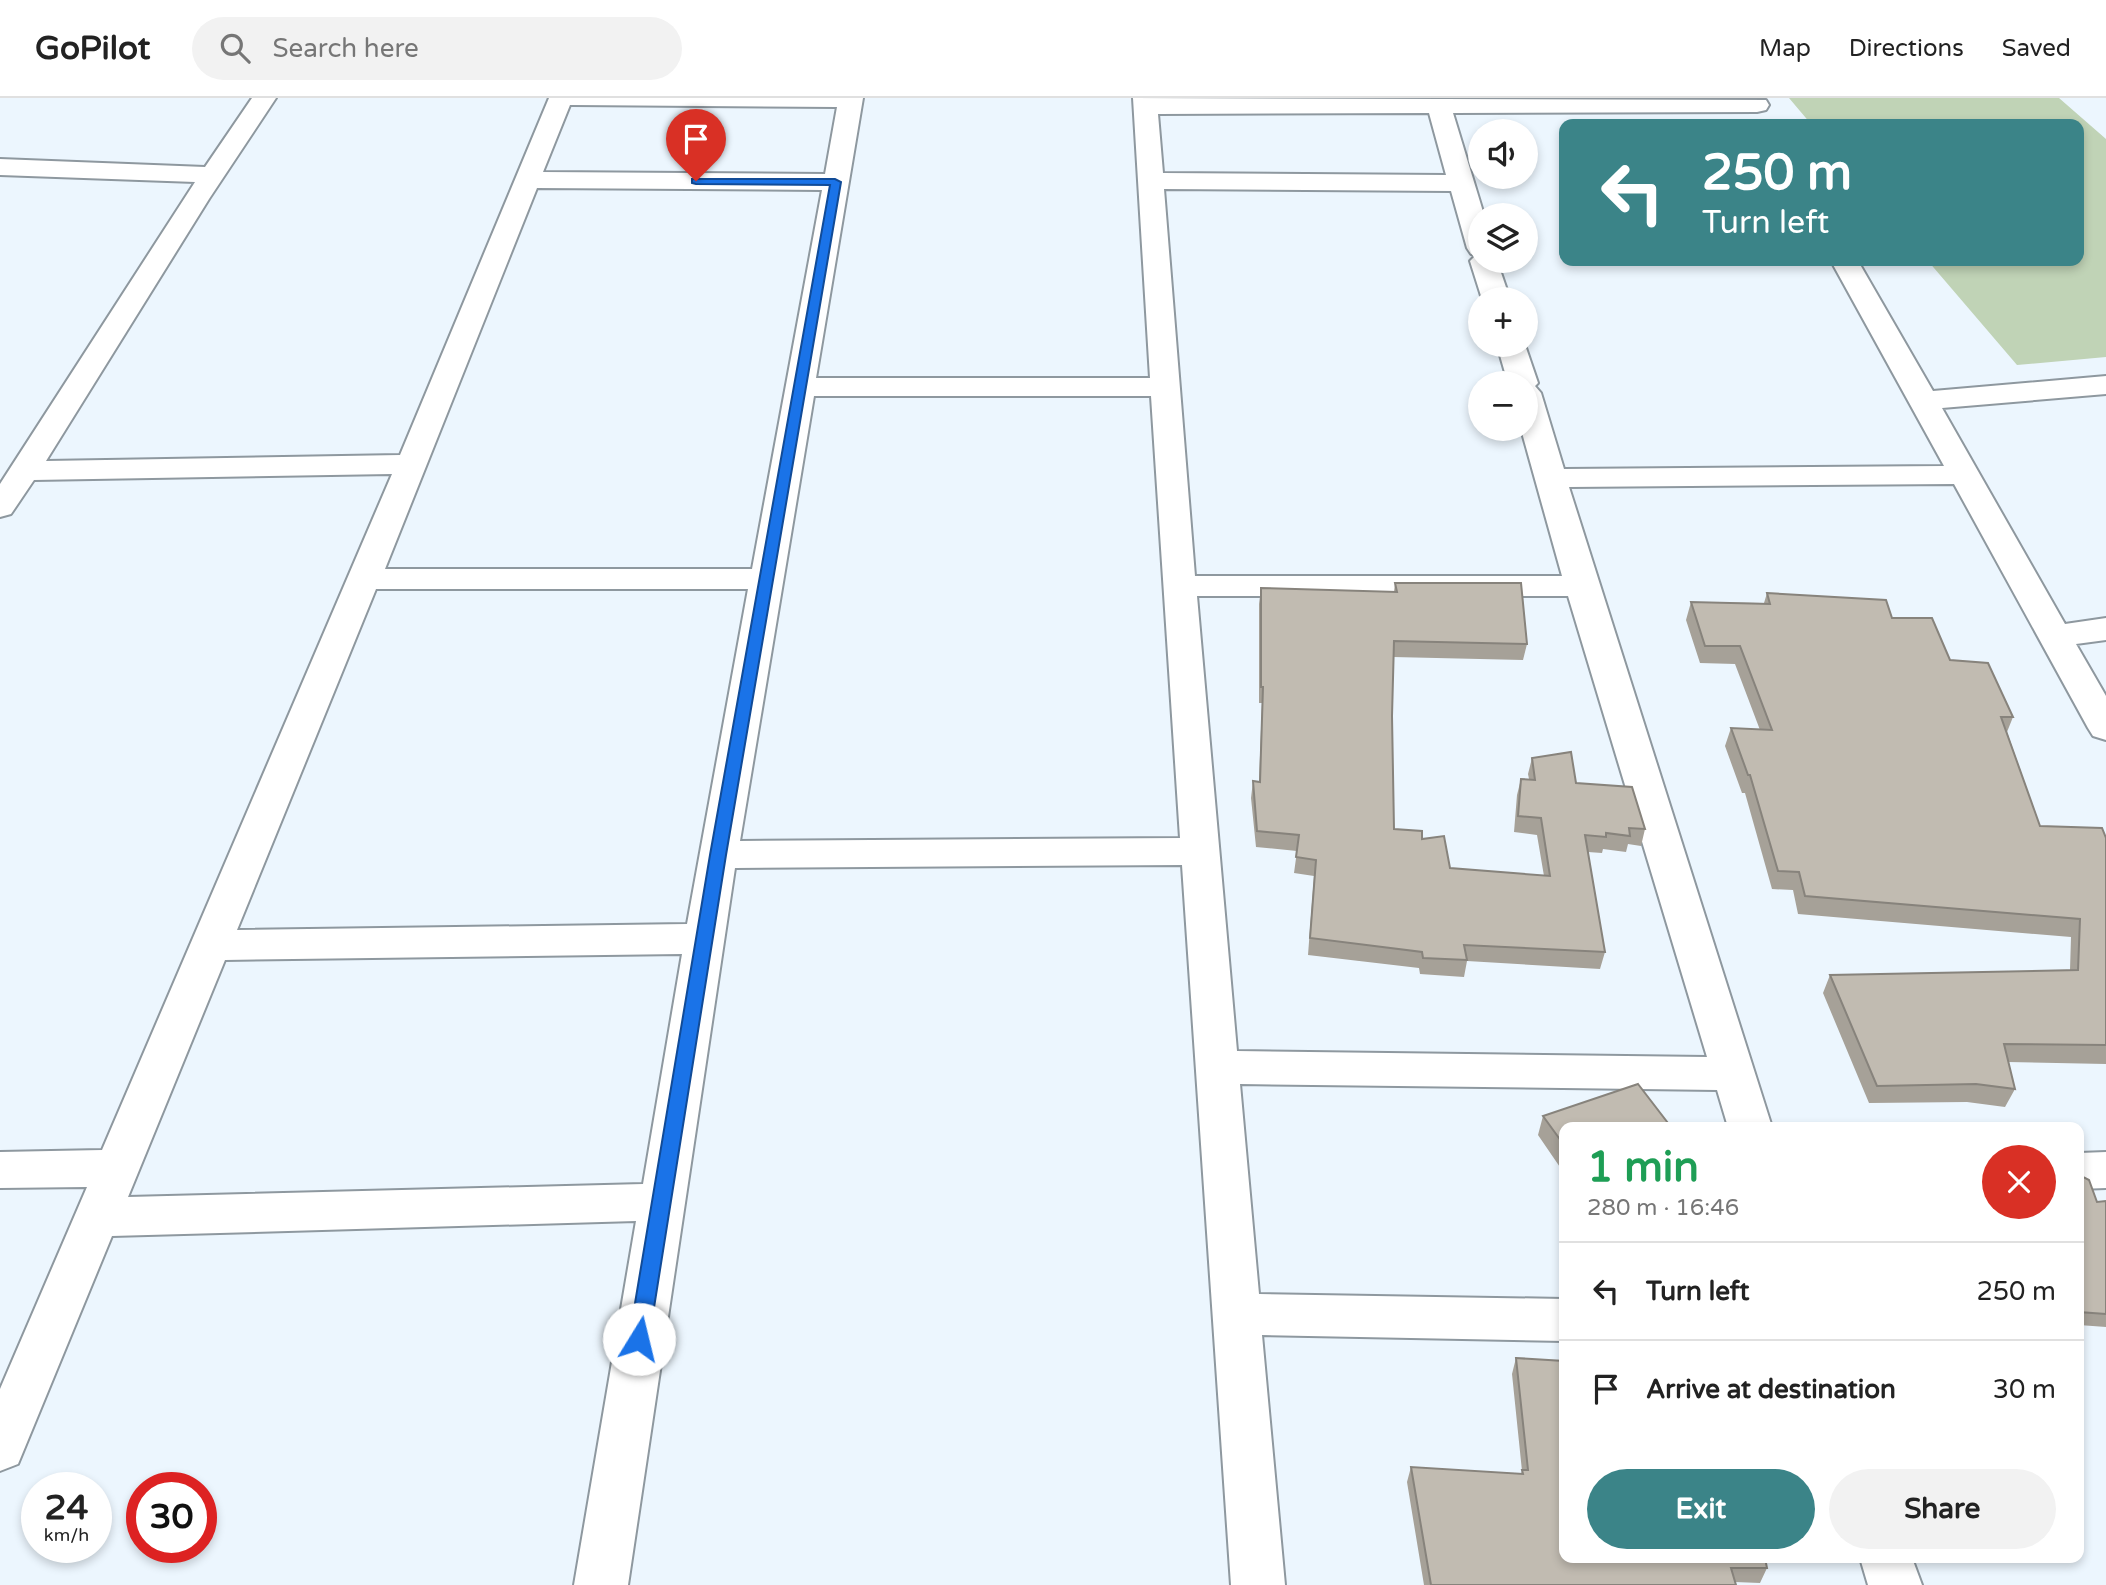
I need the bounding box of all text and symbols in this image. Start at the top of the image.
search box [192,17,682,80]
text: GoPilot [35,29,150,68]
icon: search [216,29,254,67]
text: Search here [272,33,419,64]
text: Map [1759,34,1811,63]
text: Directions [1849,34,1964,63]
text: Saved [2002,34,2071,63]
pin [666,109,726,181]
map controls [1468,119,1538,441]
button: sound [1468,119,1538,189]
icon: arrive [677,120,715,158]
text: 250 m [1702,144,1852,203]
icon: left [1587,147,1678,238]
button: layers [1468,203,1538,273]
text: Turn left [1702,204,1829,242]
button: + [1468,287,1538,357]
button: − [1468,371,1538,441]
text: 1 min [1587,1142,1699,1193]
button: close [1982,1145,2056,1219]
text: 280 m · 16:46 [1587,1194,1739,1222]
icon: left [1587,1272,1625,1310]
text: Turn left [1646,1276,1749,1307]
text: 250 m [1976,1276,2056,1307]
position arrow [602,1302,676,1376]
icon: arrive [1587,1370,1625,1408]
text: Arrive at destination [1646,1374,1896,1405]
text: 30 m [1993,1374,2056,1405]
button: Exit [1587,1469,1815,1549]
button: Share [1829,1469,2056,1549]
speed limit sign: 30 [126,1472,217,1563]
text: 24 [45,1487,88,1529]
text: km/h [44,1524,89,1546]

